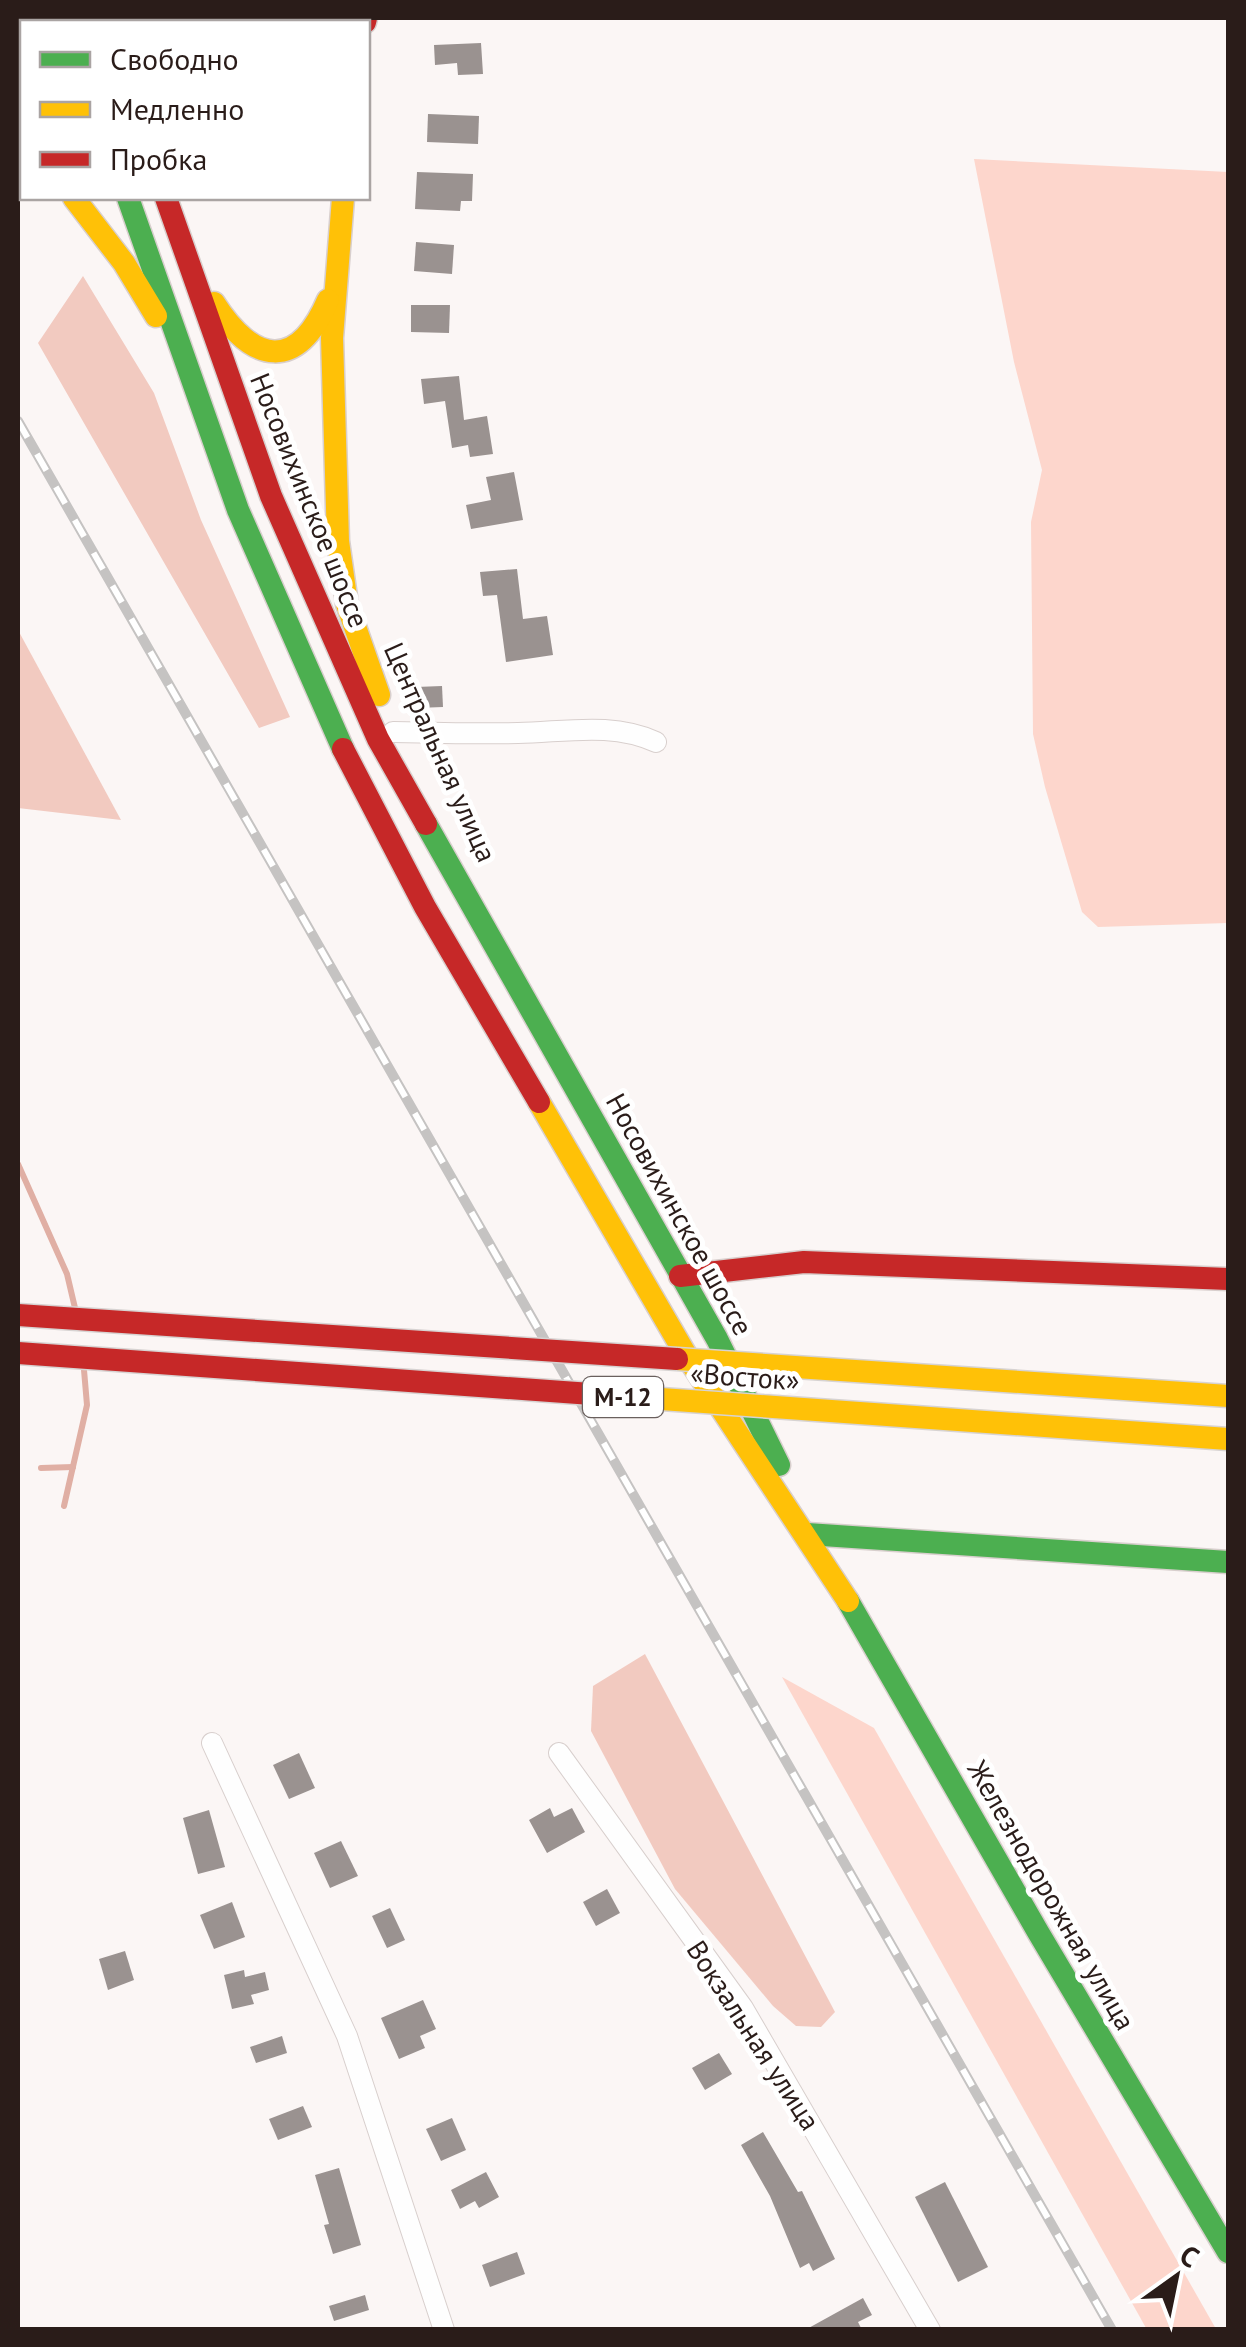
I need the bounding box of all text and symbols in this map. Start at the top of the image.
legend [20,20,370,200]
text: Свободно [110,39,239,78]
text: Медленно [110,89,244,128]
text: Пробка [110,139,207,178]
street label: Носовихинское шоссе [242,367,378,633]
street label: Центральная улица [376,637,506,867]
street label: Носовихинское шоссе [598,1086,762,1342]
street label: «Восток» [689,1354,801,1398]
road number: М-12 [583,1377,663,1417]
street label: Железнодорожная улица [959,1753,1144,2037]
street label: Вокзальная улица [679,1933,829,2137]
north arrow [1126,2227,1226,2327]
text: С [1173,2236,1207,2275]

